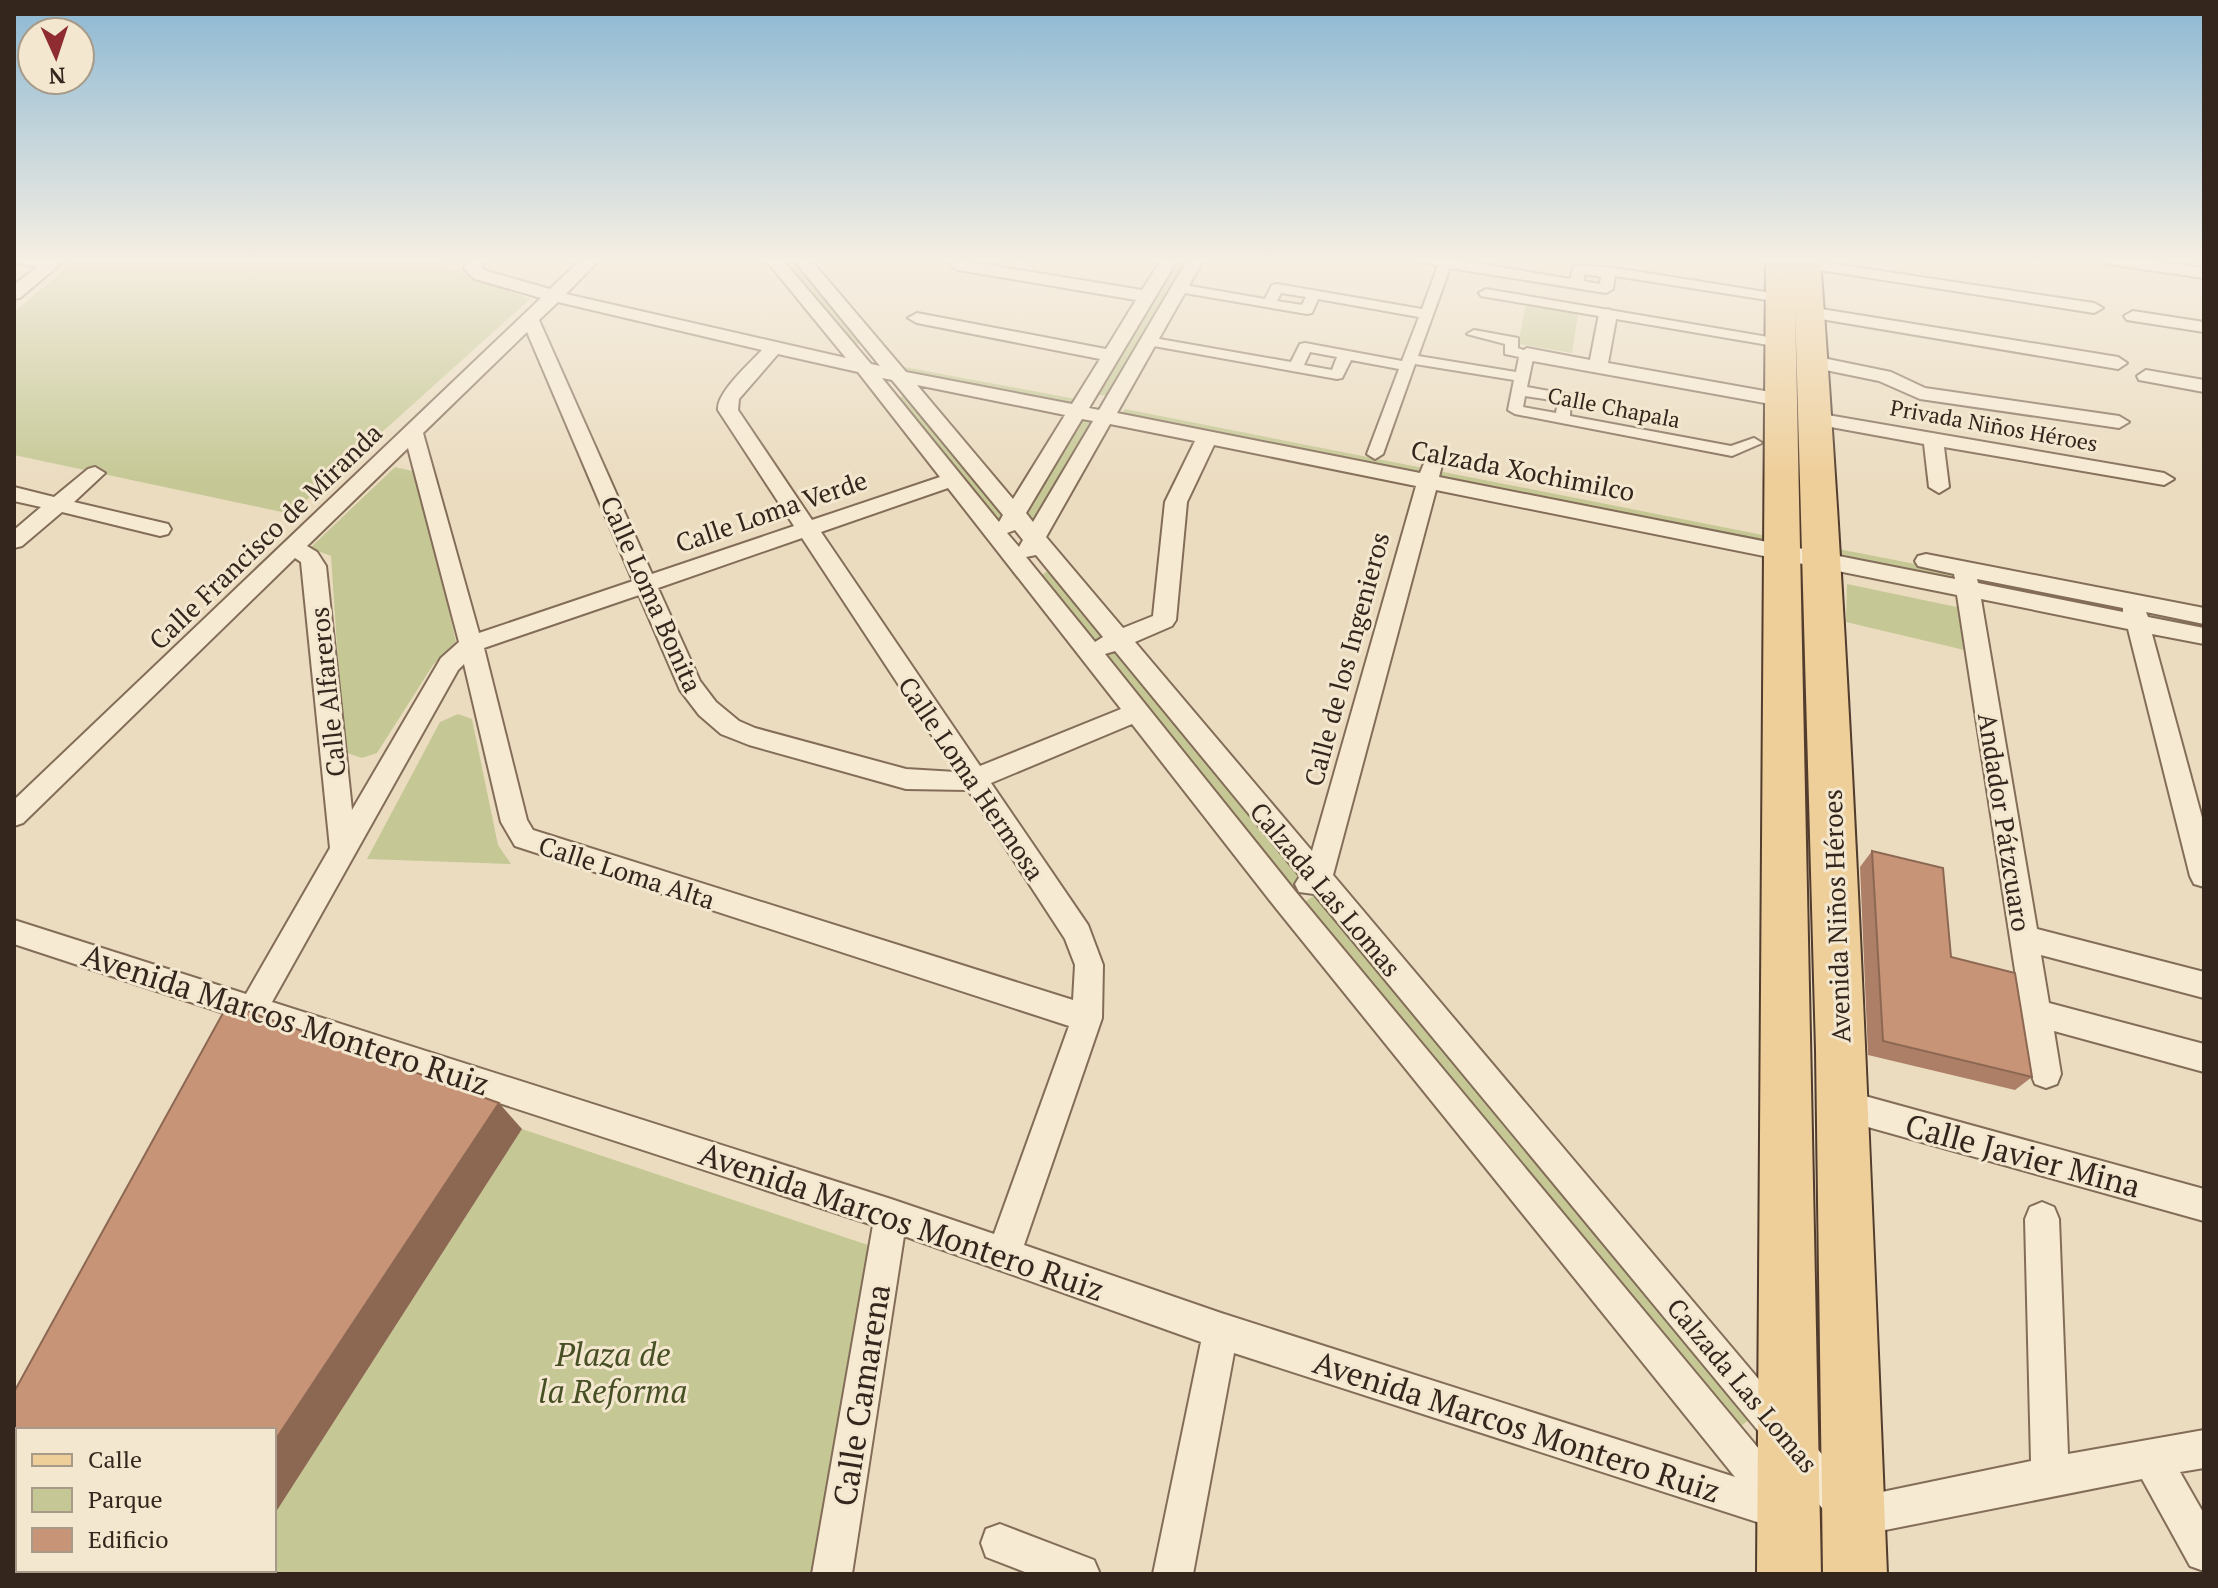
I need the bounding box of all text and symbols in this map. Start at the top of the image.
north arrow [16,16,96,96]
text: N [48,62,66,91]
street label: Calle Chapala [1545,380,1683,434]
street label: Privada Niños Héroes [1888,392,2100,458]
street label: Calle Francisco de Miranda [141,416,389,656]
street label: Calzada Xochimilco [1408,432,1638,508]
street label: Calle Loma Verde [671,462,871,560]
street label: Calle Loma Bonita [593,490,711,698]
street label: Calle de los Ingenieros [1296,528,1396,790]
street label: Calle Alfareros [301,605,353,779]
street label: Calle Loma Hermosa [891,670,1053,886]
street label: Andador Pátzcuaro [1971,710,2039,934]
street label: Avenida Niños Héroes [1815,789,1857,1043]
street label: Calzada Las Lomas [1243,795,1409,983]
street label: Calle Loma Alta [535,828,719,916]
street label: Avenida Marcos Montero Ruiz [77,933,495,1105]
street label: Calle Javier Mina [1901,1103,2145,1207]
street label: Avenida Marcos Montero Ruiz [694,1132,1110,1310]
street label: Calle Camarena [823,1281,899,1509]
street label: Calzada Las Lomas [1660,1291,1826,1479]
park label: Plaza de la Reforma [539,1333,687,1412]
street label: Avenida Marcos Montero Ruiz [1308,1340,1726,1512]
legend [16,1428,276,1572]
text: Calle [88,1443,142,1475]
text: Parque [88,1483,163,1515]
text: Edificio [88,1523,169,1555]

